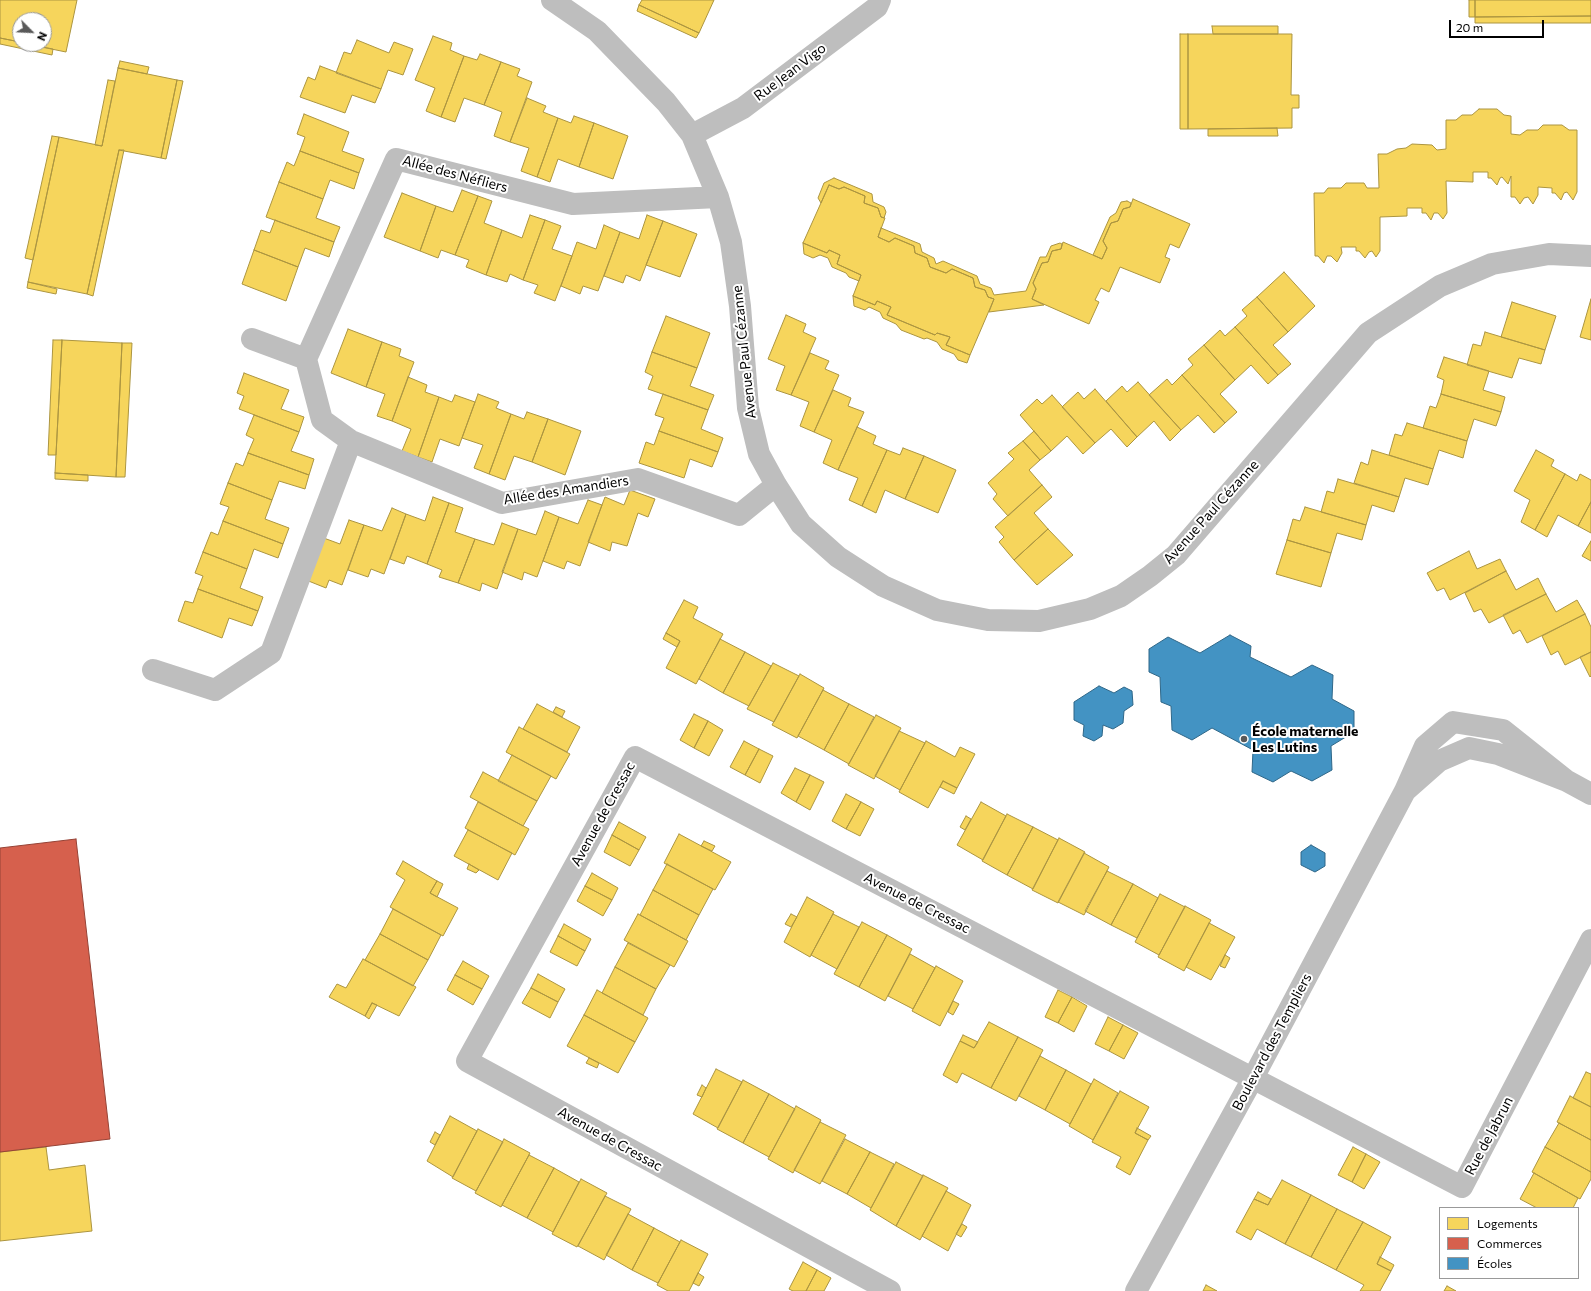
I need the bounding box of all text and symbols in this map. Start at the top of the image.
north arrow [12,12,52,52]
scale bar [1451,12,1546,38]
text: 20 m [1456,20,1483,34]
text: N [35,30,50,43]
street label: Rue Jean Vigo [751,40,829,104]
street label: Allée des Néfliers [400,152,510,196]
street label: Avenue Paul Cézanne [729,284,759,420]
street label: Avenue Paul Cézanne [1160,457,1262,567]
street label: Allée des Amandiers [502,472,630,508]
place label: École maternelle Les Lutins [1252,723,1358,756]
marker: École maternelle Les Lutins [1239,734,1249,744]
street label: Avenue de Cressac [567,759,639,869]
street label: Avenue de Cressac [861,869,973,937]
street label: Boulevard des Templiers [1229,971,1315,1113]
street label: Rue de Jabrun [1461,1094,1517,1178]
street label: Avenue de Cressac [555,1103,665,1175]
legend [1439,1207,1579,1279]
text: Logements [1477,1216,1538,1230]
text: Commerces [1477,1236,1542,1250]
text: Écoles [1477,1256,1512,1270]

